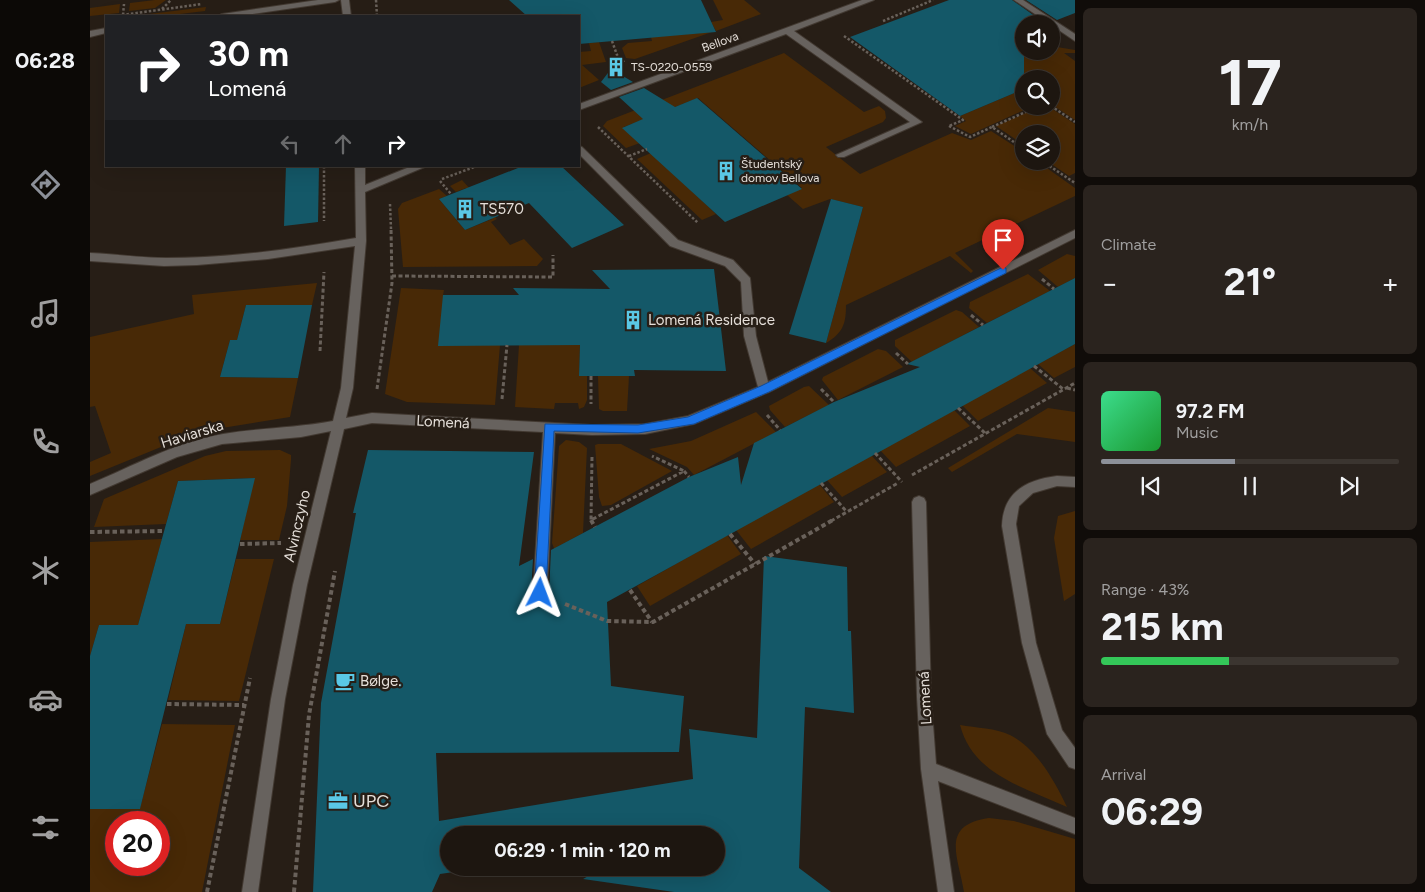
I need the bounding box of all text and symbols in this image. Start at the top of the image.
map controls [1015,15,1060,170]
button: sound [1015,15,1060,60]
street label: Bellova [700,29,740,55]
text: 30 m [208,33,289,75]
icon: right [125,35,190,100]
text: 17 [1218,43,1282,121]
text: 06:28 [15,47,75,74]
building icon: TS-0220-0559 [605,56,627,78]
place label: TS-0220-0559 [631,60,712,74]
button: search [1015,70,1060,115]
text: Lomená [208,75,286,102]
text: km/h [1232,115,1268,134]
button: layers [1015,125,1060,170]
icon: left [276,130,304,158]
icon: ahead [329,130,357,158]
icon: right [382,130,410,158]
place label: Študentský domov Bellova [741,157,819,185]
building icon: Študentský domov Bellova [715,160,737,182]
icon: directions [28,167,63,202]
building icon: TS570 [454,198,476,220]
place label: TS570 [480,200,524,218]
pin [982,219,1024,270]
icon: arrive [989,226,1017,254]
text: Climate [1101,235,1156,254]
text: 21° [1224,259,1276,305]
text: − [1101,266,1118,300]
text: + [1382,266,1399,300]
icon: music [28,296,63,331]
building icon: Lomená Residence [622,309,644,331]
place label: Lomená Residence [648,311,775,329]
text: 97.2 FM [1176,400,1245,423]
street label: Lomená [416,412,470,432]
street label: Haviarska [158,416,226,452]
text: Music [1176,423,1218,442]
icon: phone [28,424,63,459]
icon: previous [1137,472,1165,500]
icon: pause [1236,472,1264,500]
icon: next [1335,472,1363,500]
street label: Alvinczyho [280,488,314,564]
icon: climate [28,553,63,588]
position arrow [513,566,565,618]
text: Range · 43% [1101,580,1189,599]
text: 215 km [1101,604,1224,650]
cafe icon: Bølge. [334,670,356,692]
street label: Lomená [915,671,935,725]
place label: Bølge. [360,672,401,690]
icon: car [28,682,63,717]
text: Arrival [1101,765,1146,784]
text: 06:29 [1101,789,1203,835]
office icon: UPC [327,790,349,812]
place label: UPC [353,790,389,812]
icon: filters [28,810,63,845]
speed limit sign: 20 [105,811,170,876]
text: 06:29 · 1 min · 120 m [494,839,671,862]

